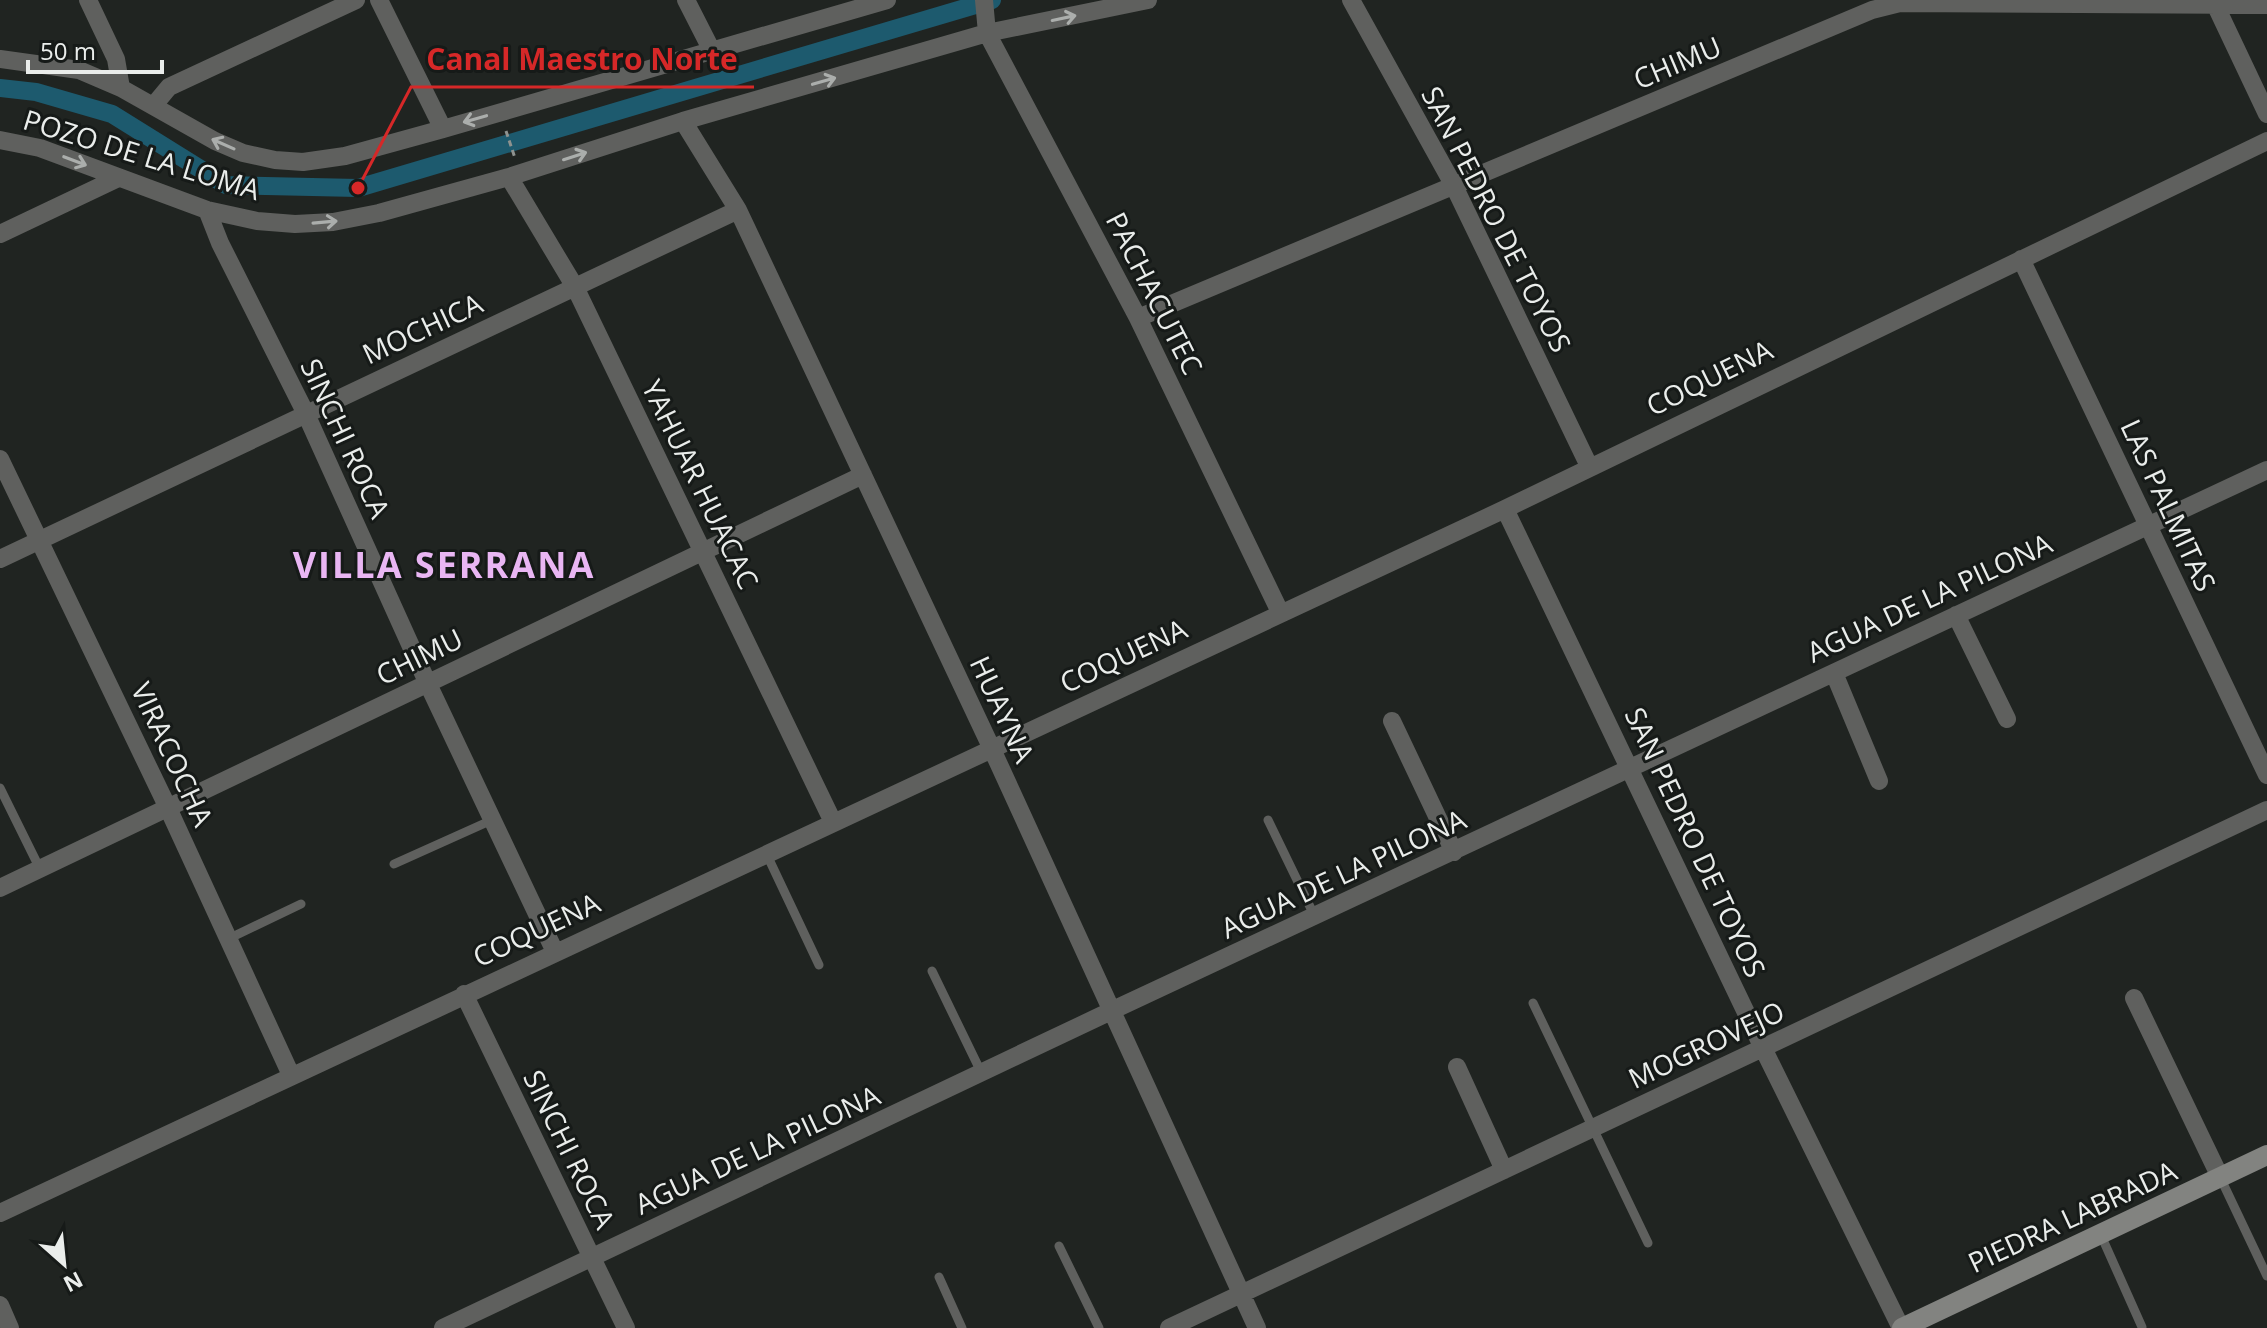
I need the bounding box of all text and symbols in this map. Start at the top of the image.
one-way arrow [1050,10,1076,25]
scale bar [28,24,162,74]
street label: CHIMU [1627,27,1727,97]
callout: Canal Maestro Norte [411,33,754,87]
text: 50 m [40,34,96,67]
text: Canal Maestro Norte [426,38,738,79]
one-way arrow [811,72,837,87]
street label: SAN PEDRO DE TOYOS [1413,80,1581,358]
street label: POZO DE LA LOMA [19,100,265,208]
one-way arrow [463,112,489,127]
one-way arrow [212,136,236,151]
one-way arrow [563,147,588,162]
one-way arrow [62,155,87,169]
street label: PACHACUTEC [1098,205,1212,381]
one-way arrow [311,214,337,229]
street label: MOCHICA [356,284,488,372]
street label: COQUENA [1640,330,1779,424]
street label: SINCHI ROCA [292,352,400,524]
street label: YAHUAR HUACAC [634,373,768,595]
street label: LAS PALMITAS [2113,413,2225,597]
street label: AGUA DE LA PILONA [1800,523,2058,670]
district label: VILLA SERRANA [293,540,595,589]
street label: COQUENA [1053,609,1193,701]
street label: CHIMU [369,619,469,693]
street label: HUAYNA [962,650,1044,769]
street label: VIRACOCHA [123,676,223,832]
street label: SAN PEDRO DE TOYOS [1617,701,1775,983]
street label: AGUA DE LA PILONA [1214,799,1472,946]
street label: COQUENA [466,883,606,975]
street label: MOGROVEJO [1622,991,1790,1097]
street label: SINCHI ROCA [515,1063,625,1235]
street label: AGUA DE LA PILONA [628,1075,886,1222]
street label: PIEDRA LABRADA [1961,1151,2183,1281]
north arrow [24,1224,104,1304]
text: N [59,1265,88,1300]

